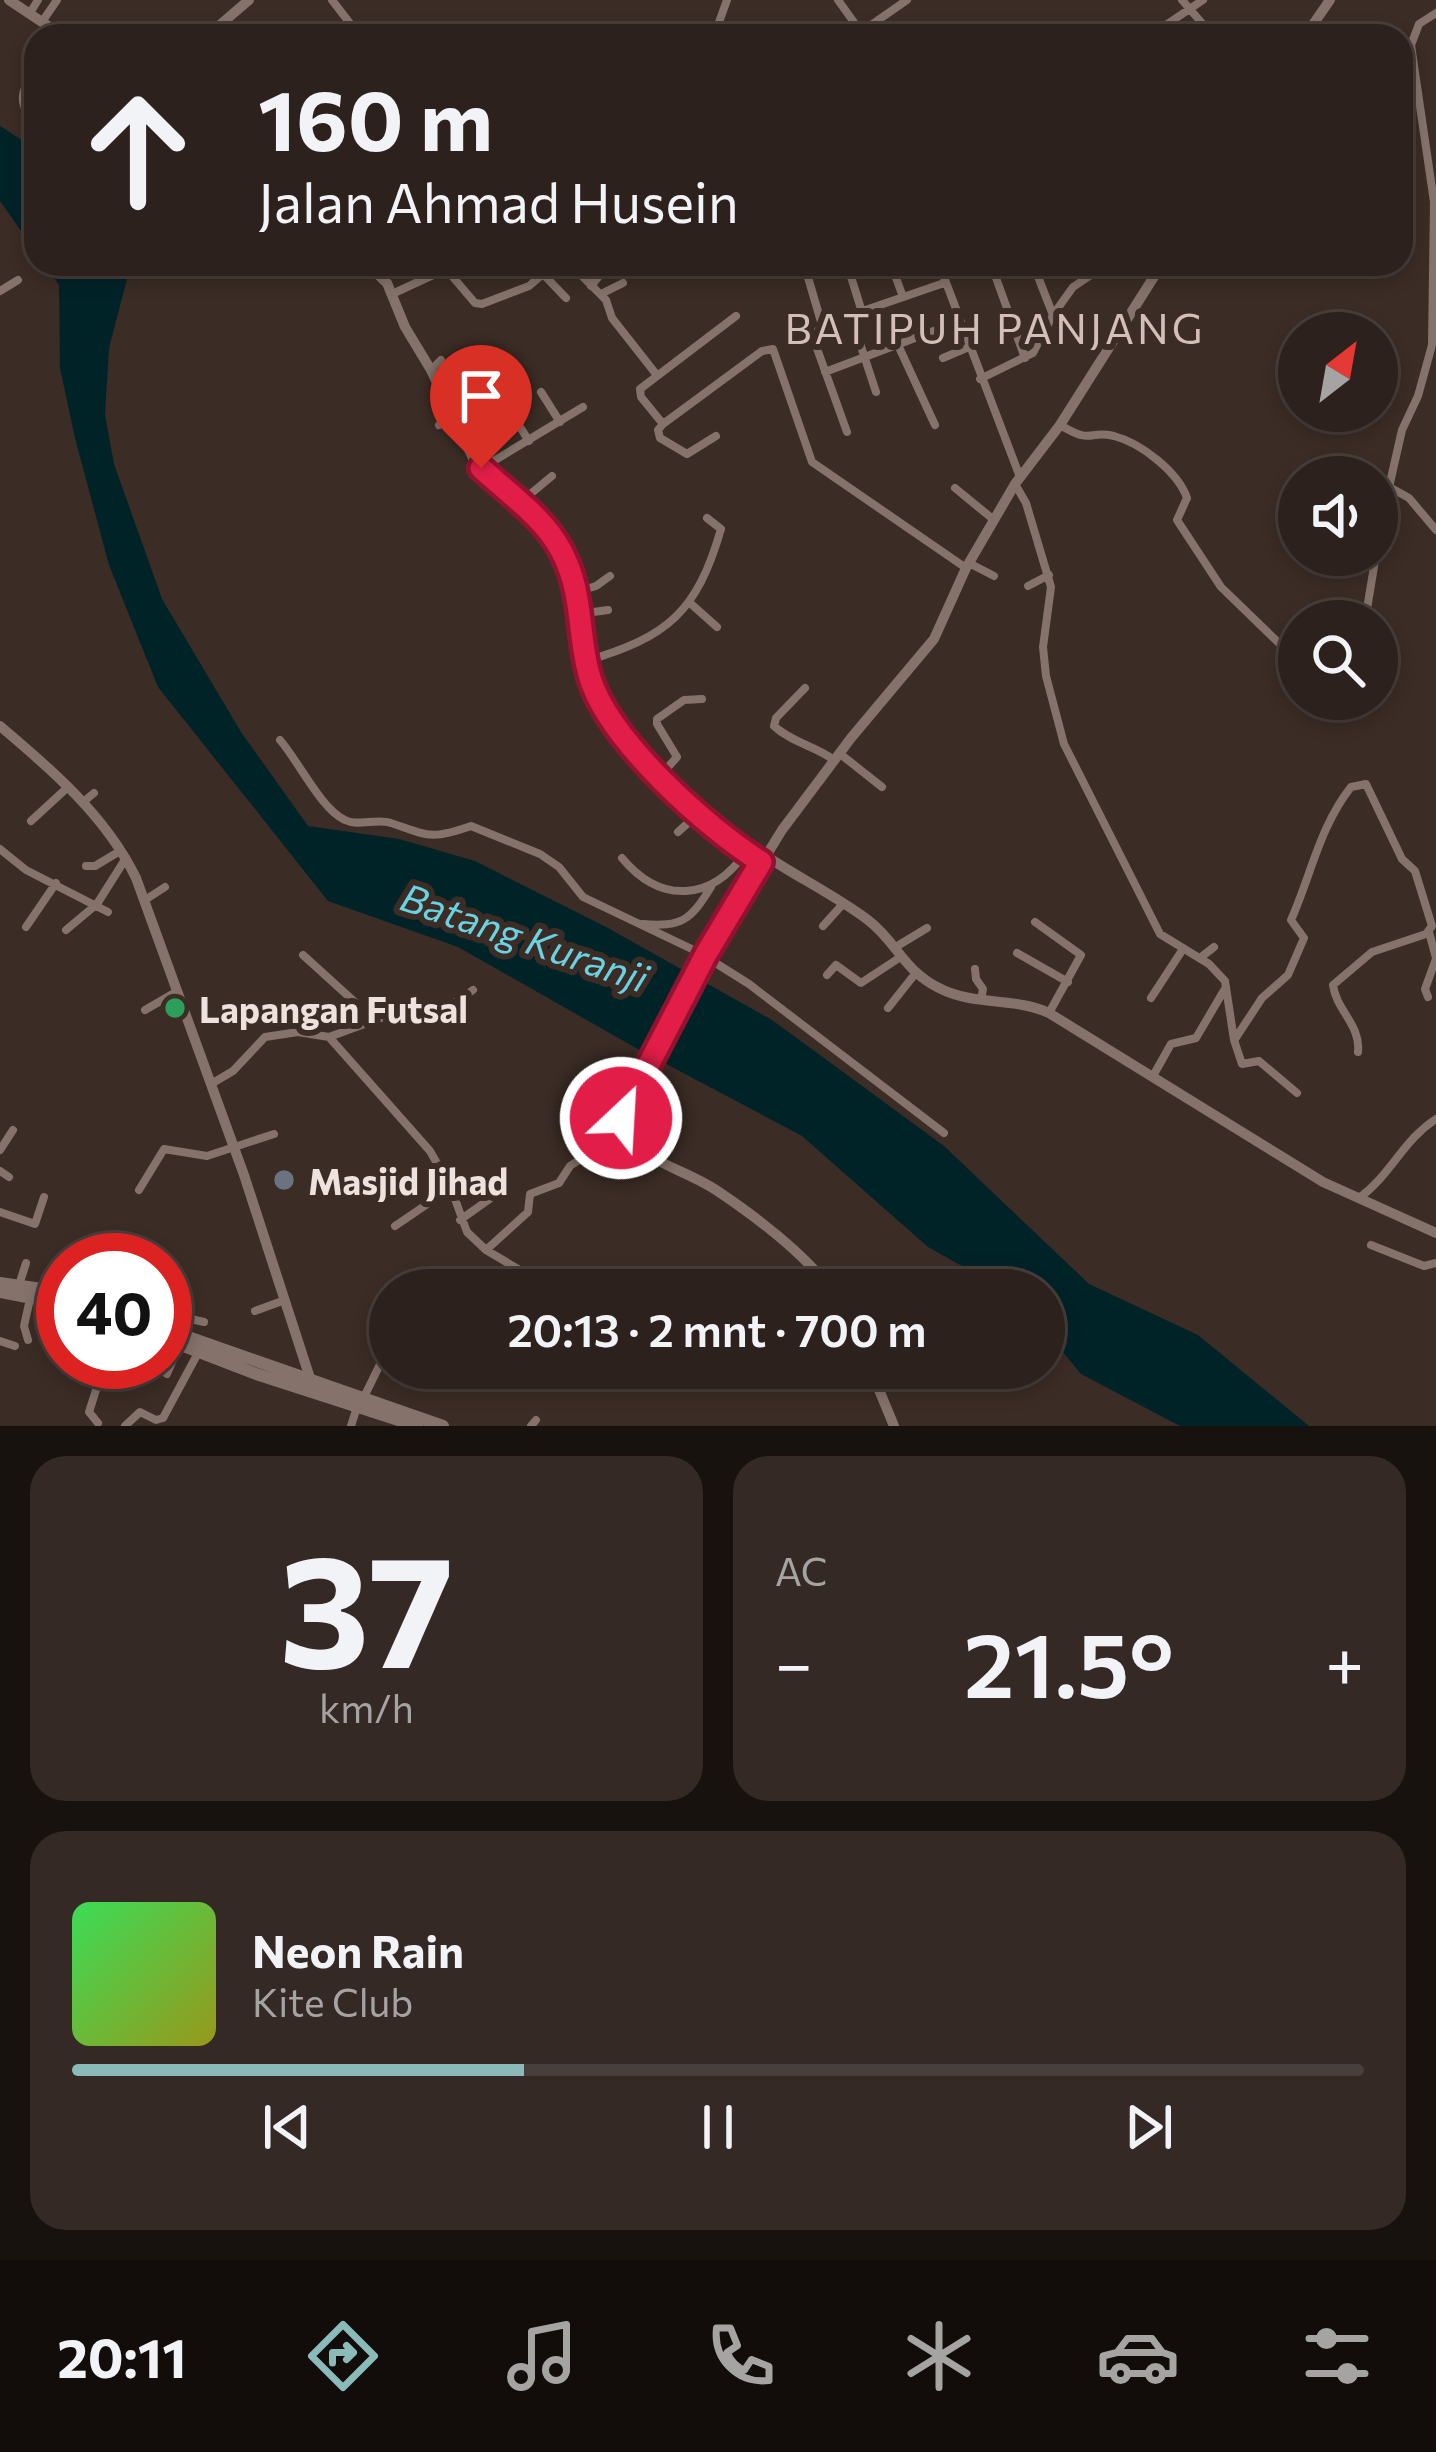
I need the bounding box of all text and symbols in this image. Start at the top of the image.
text: 160 m [258,66,493,168]
icon: ahead [60,72,216,228]
text: Jalan Ahmad Husein [258,168,739,234]
district label: BATIPUH PANJANG [785,301,1205,353]
north arrow [1278,312,1398,432]
map controls [1278,312,1398,720]
pin [430,345,532,468]
icon: arrive [448,363,514,429]
button: sound [1278,456,1398,576]
button: search [1278,600,1398,720]
water label: Batang Kuranji [395,871,657,1001]
place label: Lapangan Futsal [199,986,468,1030]
marker: Lapangan Futsal [162,995,188,1021]
position arrow [558,1055,684,1181]
place label: Masjid Jihad [308,1158,508,1202]
marker: Masjid Jihad [271,1167,297,1193]
speed limit sign: 40 [36,1233,192,1389]
text: 20:13 · 2 mnt · 700 m [507,1301,927,1356]
text: 37 [279,1509,454,1700]
text: AC [775,1546,827,1594]
text: 21.5° [964,1606,1174,1717]
text: − [775,1621,813,1702]
text: + [1325,1621,1364,1702]
text: km/h [319,1683,414,1731]
text: Neon Rain [252,1922,464,1977]
text: Kite Club [252,1977,413,2025]
icon: previous [254,2094,320,2160]
icon: pause [685,2094,751,2160]
icon: next [1116,2094,1182,2160]
icon: directions [301,2314,385,2398]
icon: music [500,2314,584,2398]
icon: phone [699,2314,783,2398]
icon: climate [897,2314,981,2398]
icon: car [1096,2314,1180,2398]
icon: filters [1295,2314,1379,2398]
text: 20:11 [57,2323,187,2389]

